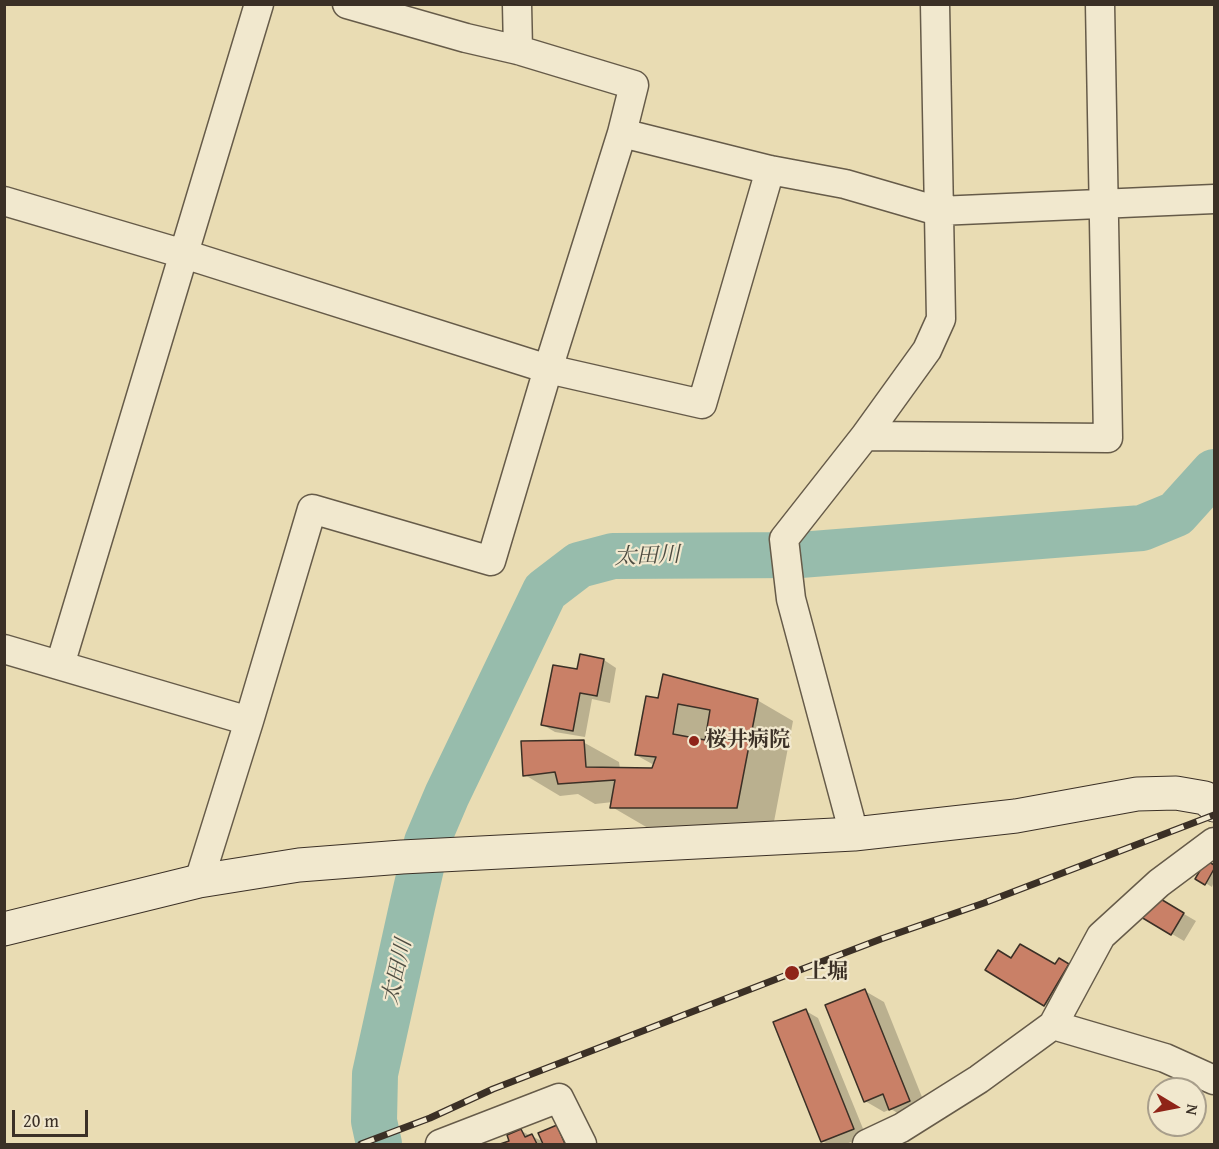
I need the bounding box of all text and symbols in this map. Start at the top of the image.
water label: 太田川 [614,543,680,571]
place label: 桜井病院 [706,728,790,754]
marker: 桜井病院 [687,734,701,748]
water label: 太田川 [378,937,418,1007]
place label: 上堀 [806,960,848,986]
marker: 上堀 [783,964,801,982]
north arrow [1147,1077,1207,1137]
scale bar [15,1098,92,1136]
text: N [1180,1102,1206,1117]
text: 20 m [23,1107,59,1134]

